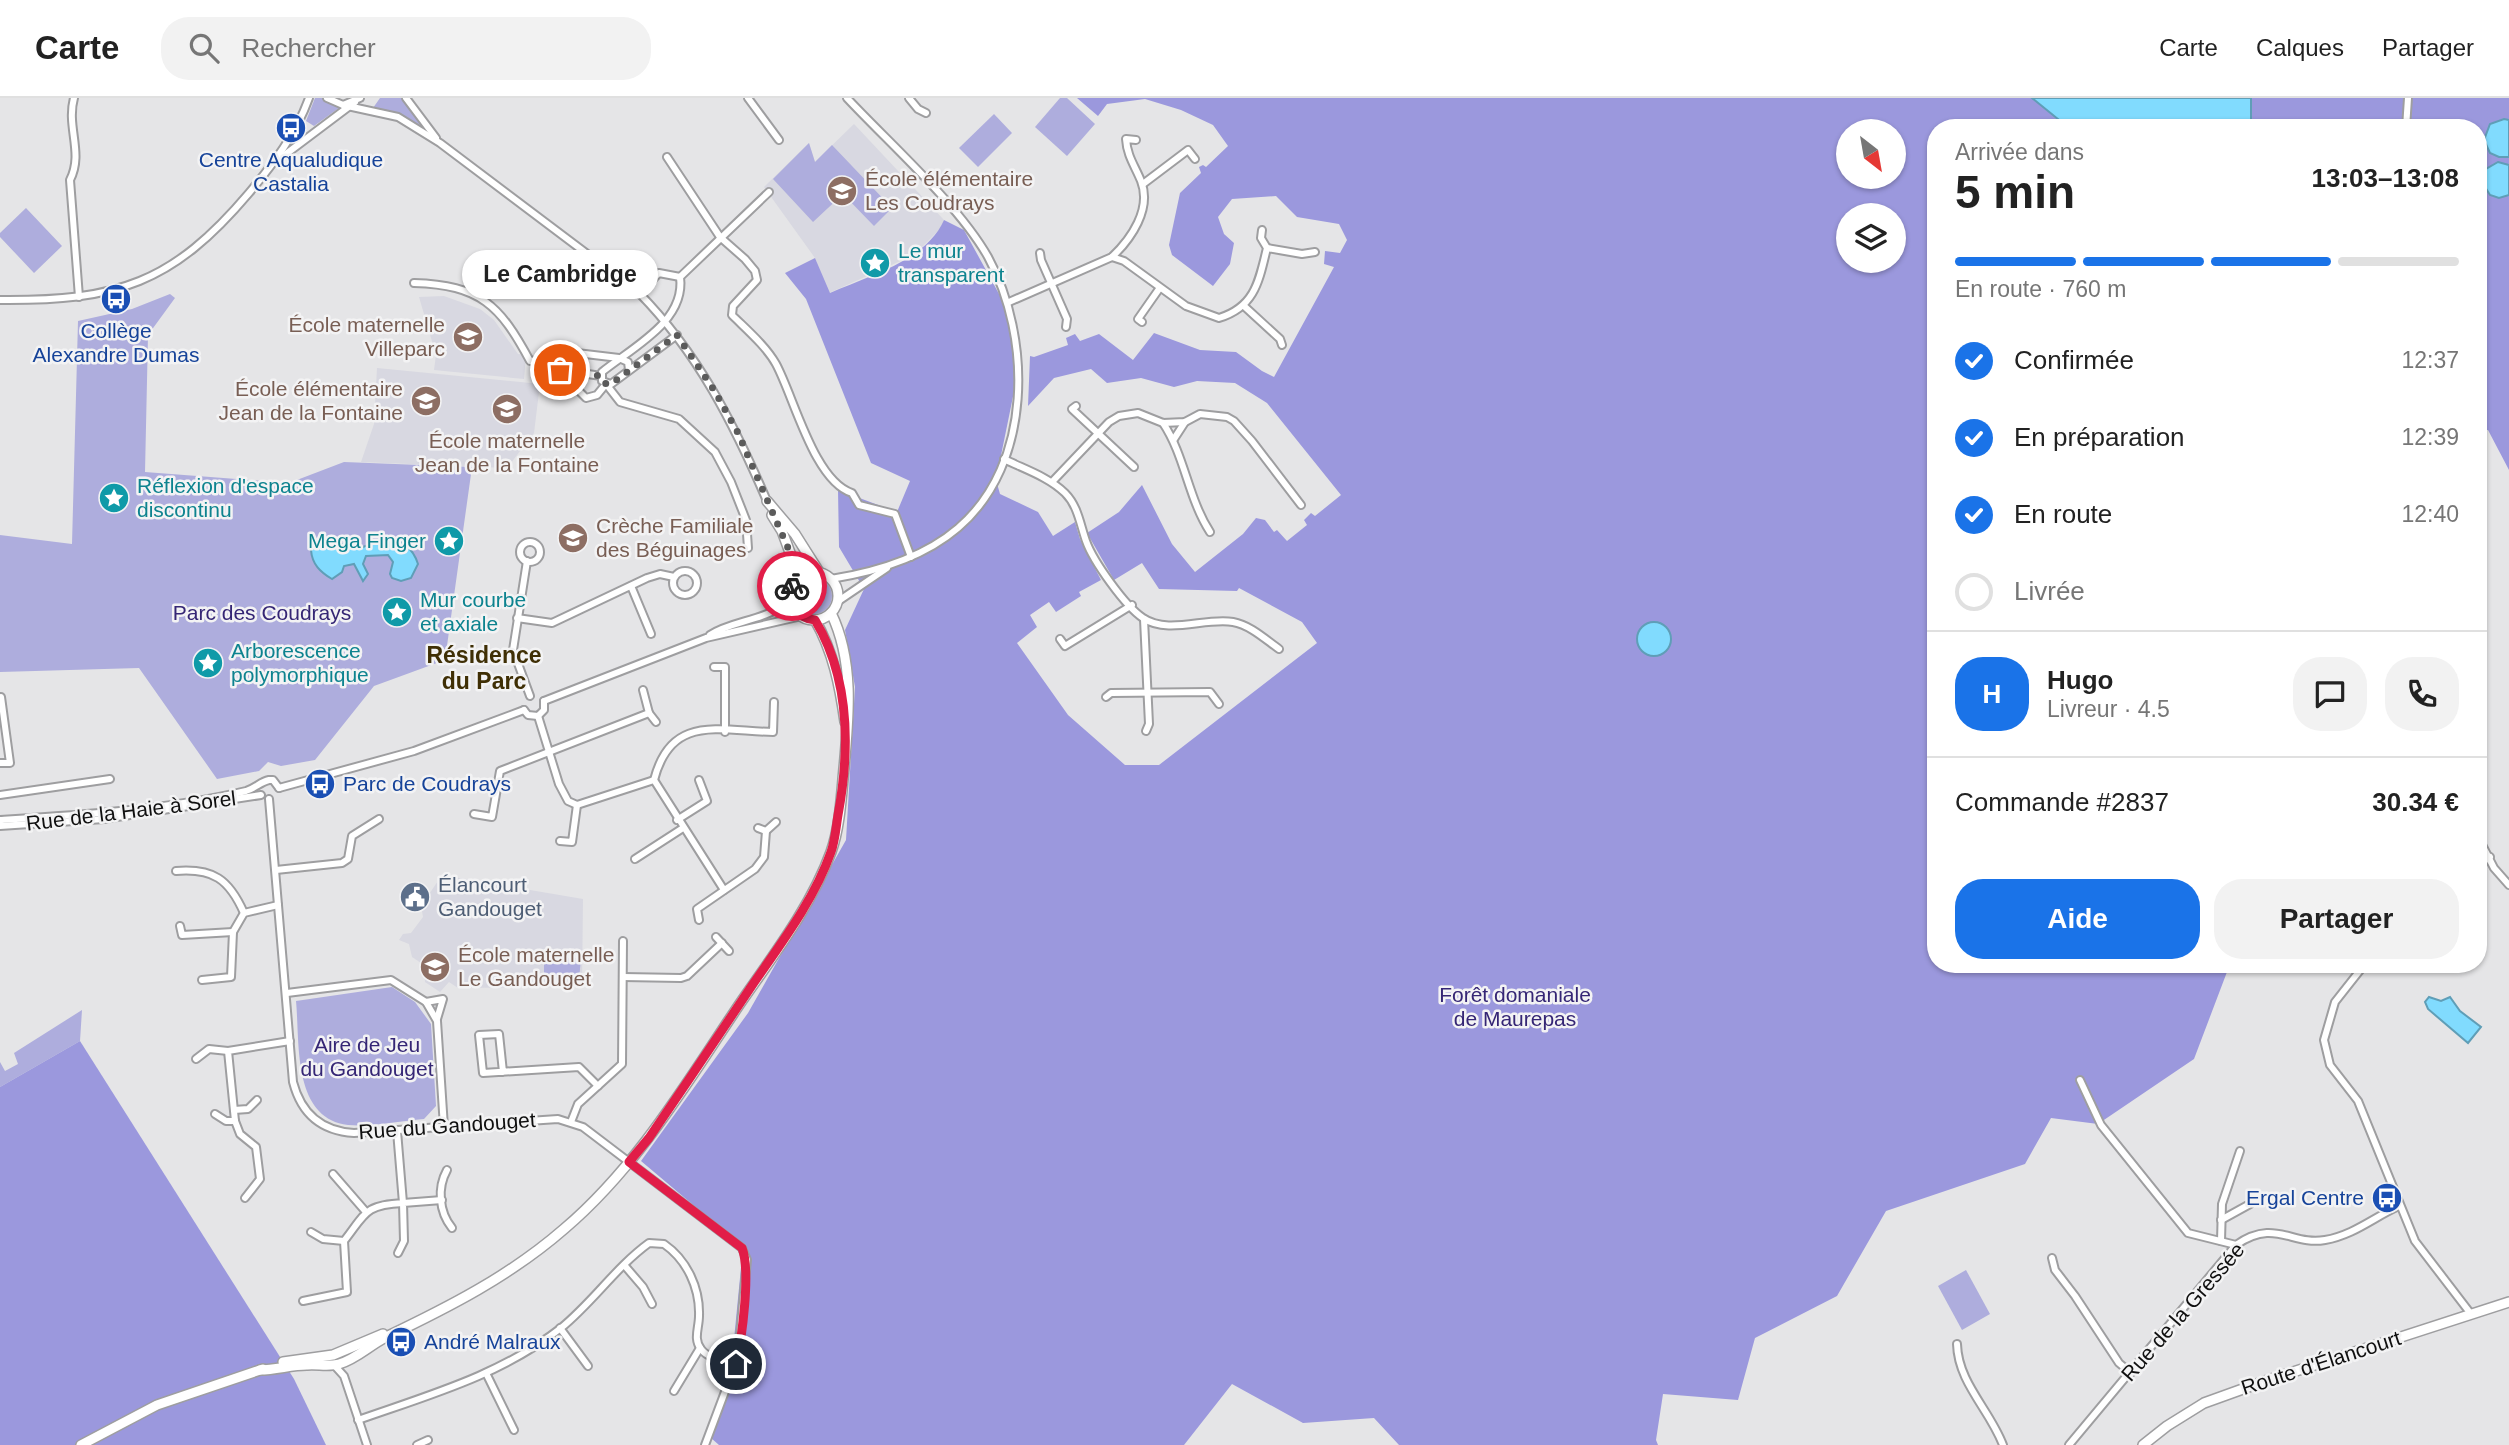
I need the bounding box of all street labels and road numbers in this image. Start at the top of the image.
street label: Rue de la Haie à Sorel [25,786,237,835]
street label: Rue du Gandouget [358,1108,536,1143]
street label: Rue de la Gressée [2117,1238,2249,1385]
street label: Route d'Élancourt [2238,1326,2404,1399]

